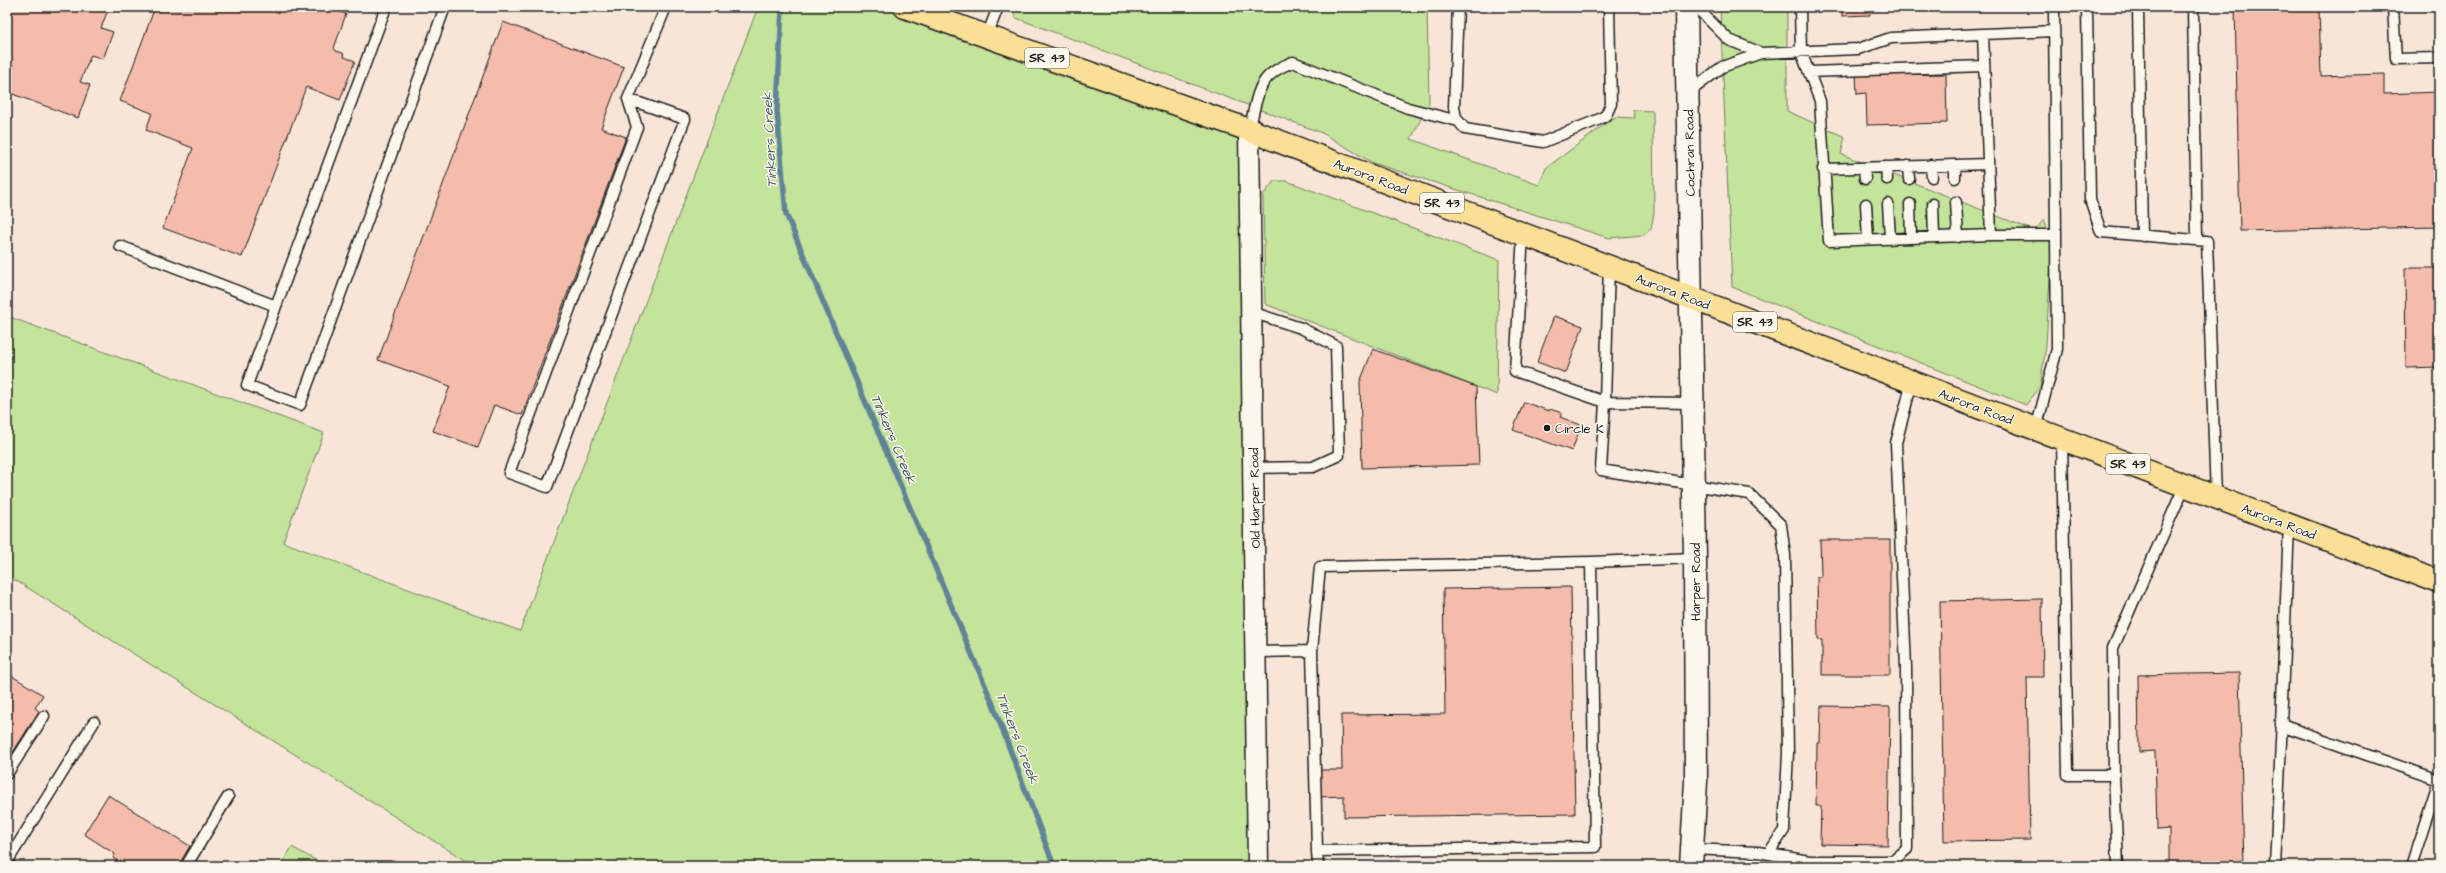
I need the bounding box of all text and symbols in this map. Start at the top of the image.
road number: SR 43 [1025,48,1069,68]
water label: Tinkers Creek [757,91,782,188]
street label: Cochran Road [1680,109,1700,196]
street label: Aurora Road [1331,155,1411,199]
road number: SR 43 [1420,193,1464,213]
street label: Aurora Road [1633,270,1713,314]
road number: SR 43 [1733,312,1777,332]
street label: Aurora Road [1936,385,2016,429]
water label: Tinkers Creek [865,391,921,488]
place label: Circle K [1555,420,1604,438]
marker: Circle K [1542,423,1552,433]
street label: Old Harper Road [1245,447,1265,549]
road number: SR 43 [2106,454,2150,474]
street label: Aurora Road [2239,500,2319,544]
street label: Harper Road [1687,543,1705,621]
water label: Tinkers Creek [991,690,1044,787]

